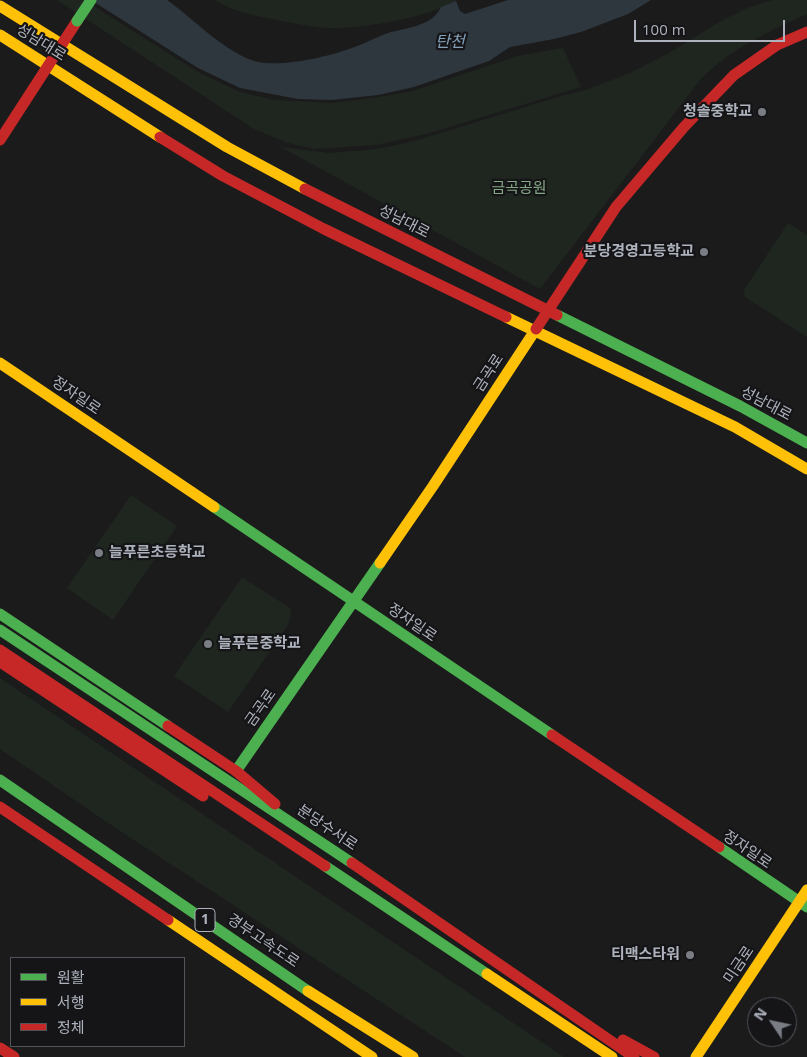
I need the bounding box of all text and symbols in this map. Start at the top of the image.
scale bar [637,10,788,42]
text: 100 m [642,19,686,39]
street label: 성남대로 [13,21,69,65]
water label: 탄천 [435,32,465,52]
place label: 청솔중학교 [683,103,752,121]
marker: 청솔중학교 [756,106,768,118]
park label: 금곡공원 [491,180,547,198]
street label: 성남대로 [375,201,433,243]
place label: 분당경영고등학교 [584,243,694,261]
marker: 분당경영고등학교 [698,246,710,258]
street label: 금곡로 [470,351,508,395]
street label: 정자일로 [48,373,104,419]
street label: 성남대로 [737,383,795,425]
place label: 늘푸른초등학교 [109,544,206,562]
marker: 늘푸른초등학교 [93,547,105,559]
street label: 정자일로 [384,600,440,646]
place label: 늘푸른중학교 [218,635,301,653]
marker: 늘푸른중학교 [202,638,214,650]
street label: 금곡로 [242,686,280,730]
street label: 분당수서로 [293,801,361,855]
street label: 정자일로 [719,827,775,873]
road number: 1 [195,908,215,932]
street label: 경부고속도로 [224,910,302,972]
street label: 미금로 [720,943,758,987]
place label: 티맥스타워 [611,946,680,964]
marker: 티맥스타워 [684,949,696,961]
legend [10,957,185,1047]
text: 원활 [57,967,85,987]
text: 서행 [57,992,85,1012]
north arrow [747,997,797,1047]
text: N [749,1004,771,1024]
text: 정체 [57,1017,85,1037]

